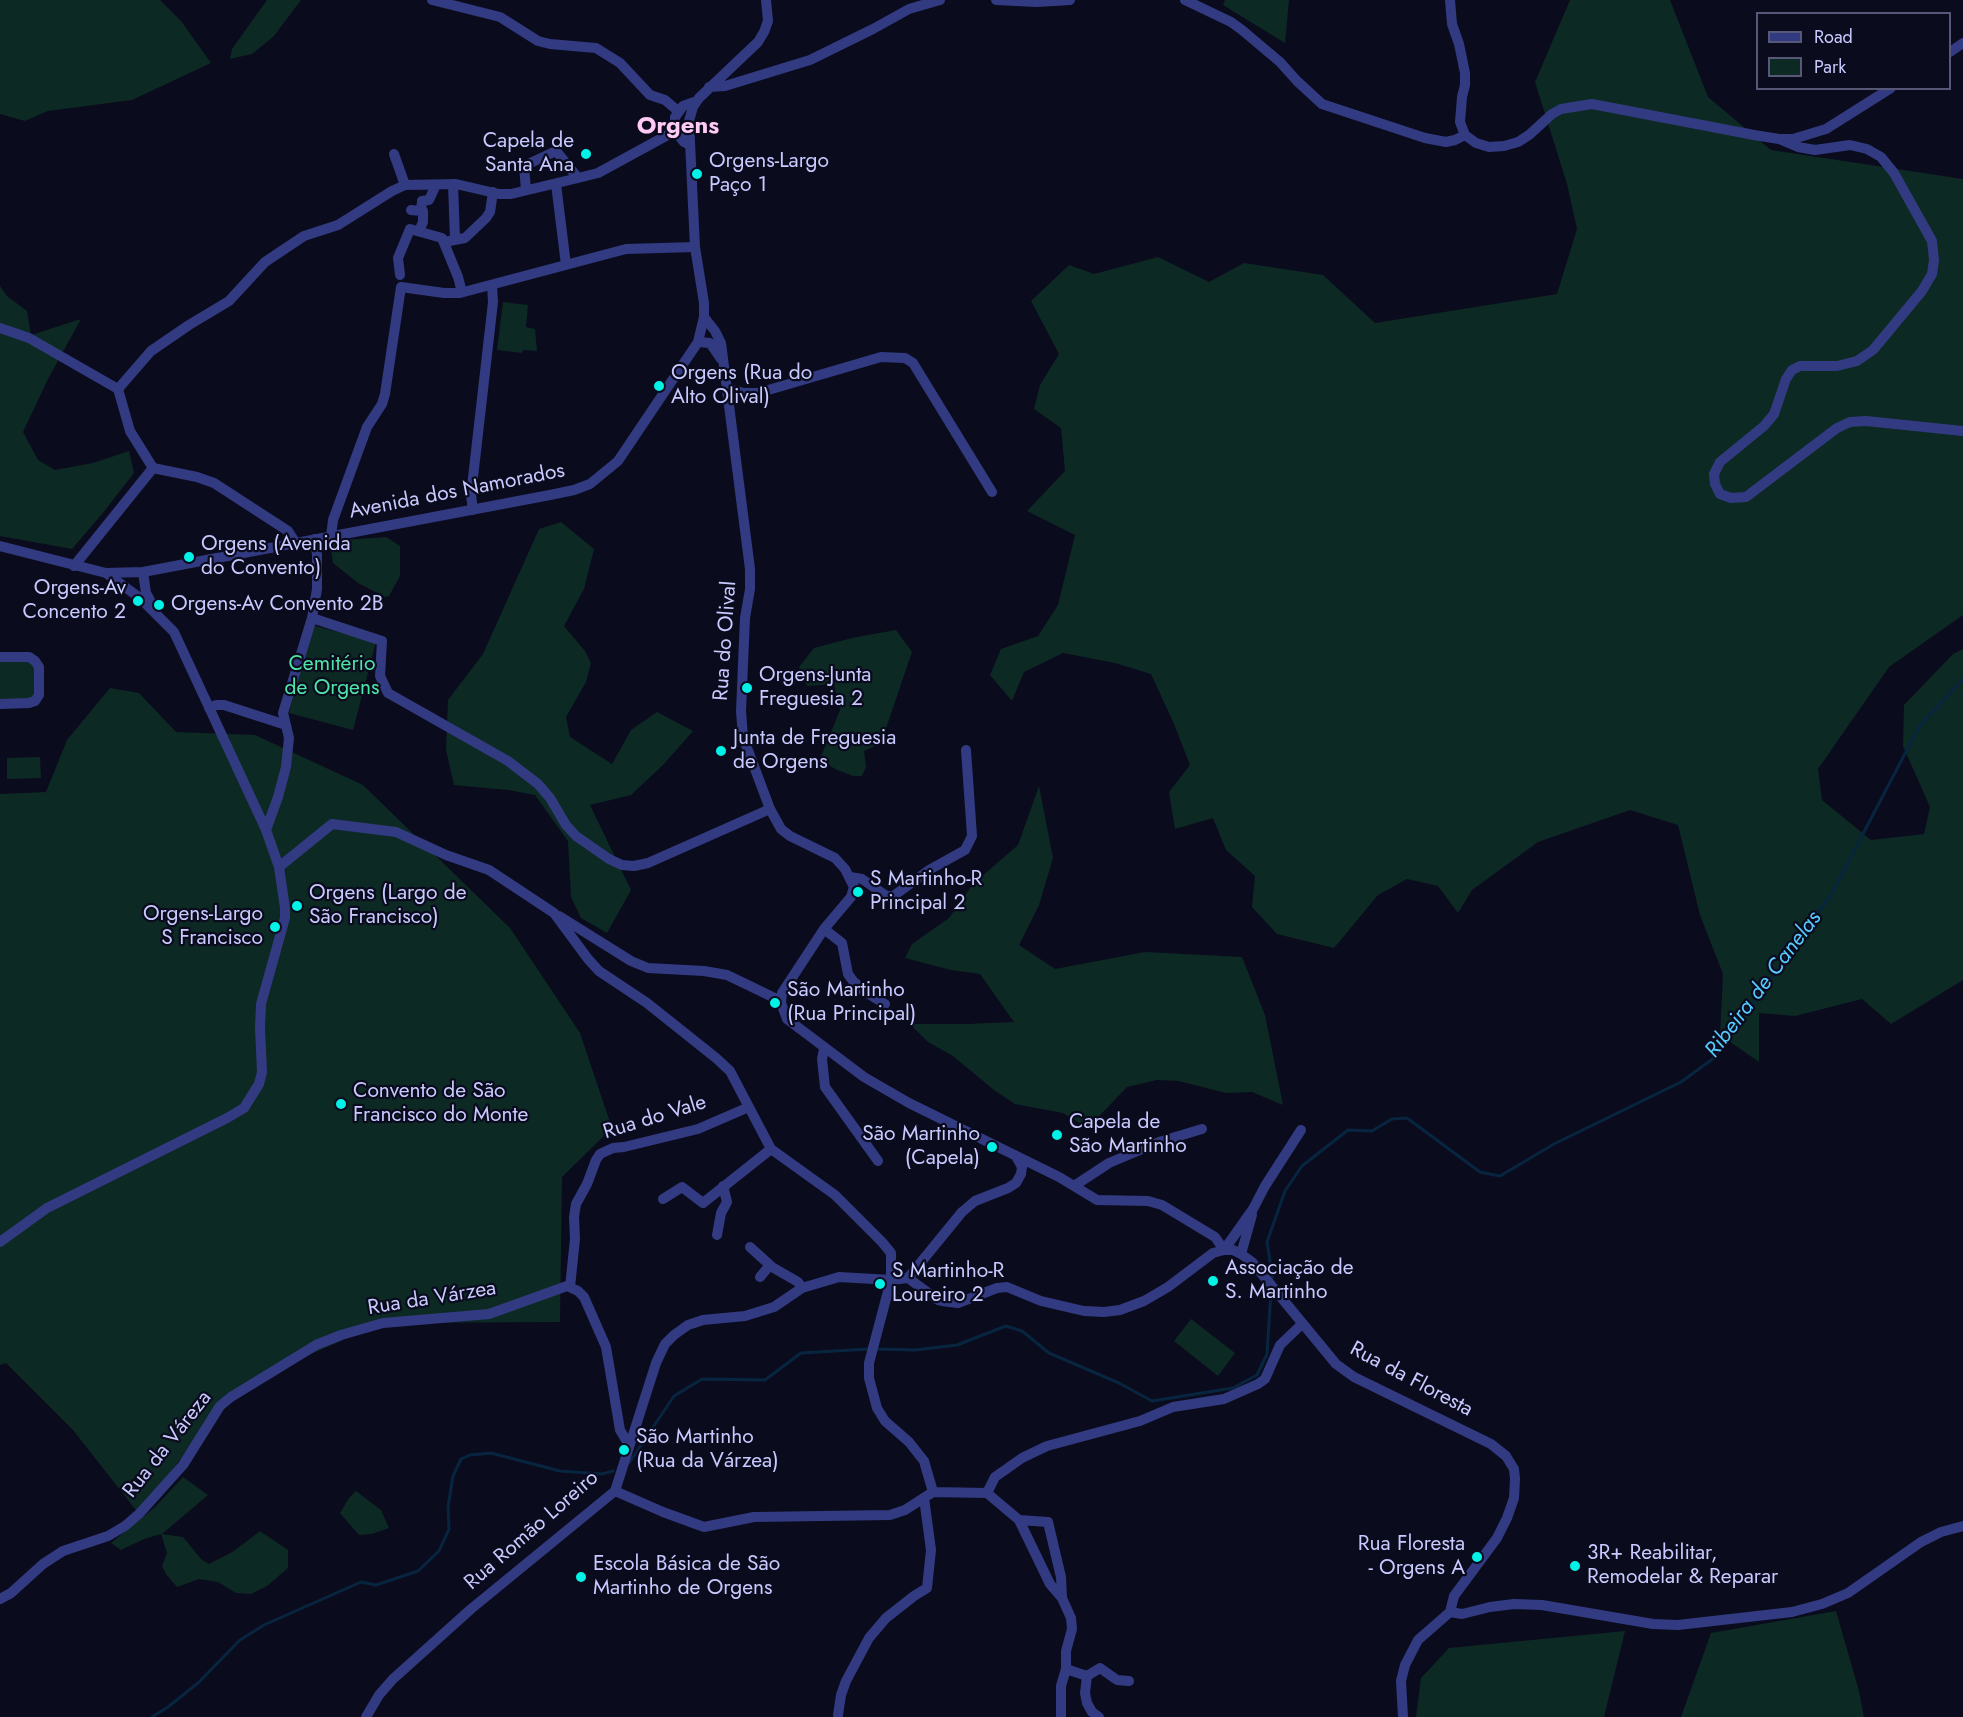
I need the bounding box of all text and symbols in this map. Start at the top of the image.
legend [1756,12,1951,90]
text: Road [1814,24,1853,50]
text: Park [1814,54,1846,80]
district label: Orgens [637,113,719,141]
place label: Capela de Santa Ana [483,129,574,179]
marker: Capela de Santa Ana [579,147,593,161]
place label: Orgens-Largo Paço 1 [709,149,829,199]
marker: Orgens-Largo Paço 1 [690,167,704,181]
place label: Orgens (Rua do Alto Olival) [671,361,812,411]
marker: Orgens (Rua do Alto Olival) [652,379,666,393]
street label: Avenida dos Namorados [347,459,567,525]
place label: Orgens (Avenida do Convento) [201,532,351,582]
marker: Orgens (Avenida do Convento) [182,550,196,564]
place label: Orgens-Av Concento 2 [22,576,126,626]
street label: Rua do Olival [709,580,743,702]
place label: Orgens-Av Convento 2B [171,592,384,618]
marker: Orgens-Av Concento 2 [131,594,145,608]
marker: Orgens-Av Convento 2B [152,598,166,612]
park label: Cemitério de Orgens [285,652,379,702]
place label: Orgens-Junta Freguesia 2 [759,663,871,713]
marker: Orgens-Junta Freguesia 2 [740,681,754,695]
place label: Junta de Freguesia de Orgens [733,726,896,776]
marker: Junta de Freguesia de Orgens [714,744,728,758]
place label: S Martinho-R Principal 2 [870,867,982,917]
place label: Orgens (Largo de São Francisco) [309,881,467,931]
marker: S Martinho-R Principal 2 [851,885,865,899]
marker: Orgens (Largo de São Francisco) [290,899,304,913]
place label: Orgens-Largo S Francisco [143,902,263,952]
water label: Ribeira de Canelas [1700,906,1828,1064]
marker: Orgens-Largo S Francisco [268,920,282,934]
place label: São Martinho (Rua Principal) [787,978,916,1028]
marker: São Martinho (Rua Principal) [768,996,782,1010]
place label: Convento de São Francisco do Monte [353,1079,528,1129]
street label: Rua do Vale [600,1090,710,1146]
marker: Convento de São Francisco do Monte [334,1097,348,1111]
place label: Capela de São Martinho [1069,1110,1187,1160]
place label: São Martinho (Capela) [862,1122,980,1172]
marker: Capela de São Martinho [1050,1128,1064,1142]
marker: São Martinho (Capela) [985,1140,999,1154]
place label: Associação de S. Martinho [1225,1256,1354,1306]
place label: S Martinho-R Loureiro 2 [892,1259,1004,1309]
marker: Associação de S. Martinho [1206,1274,1220,1288]
street label: Rua da Várzea [366,1276,498,1322]
marker: S Martinho-R Loureiro 2 [873,1277,887,1291]
street label: Rua da Floresta [1345,1337,1477,1423]
street label: Rua da Váreza [118,1387,218,1503]
place label: São Martinho (Rua da Várzea) [636,1425,779,1475]
marker: São Martinho (Rua da Várzea) [617,1443,631,1457]
street label: Rua Romão Loreiro [460,1466,604,1596]
place label: Rua Floresta - Orgens A [1358,1532,1465,1582]
place label: 3R+ Reabilitar, Remodelar & Reparar [1587,1541,1778,1591]
marker: Rua Floresta - Orgens A [1470,1550,1484,1564]
place label: Escola Básica de São Martinho de Orgens [593,1552,780,1602]
marker: 3R+ Reabilitar, Remodelar & Reparar [1568,1559,1582,1573]
marker: Escola Básica de São Martinho de Orgens [574,1570,588,1584]

